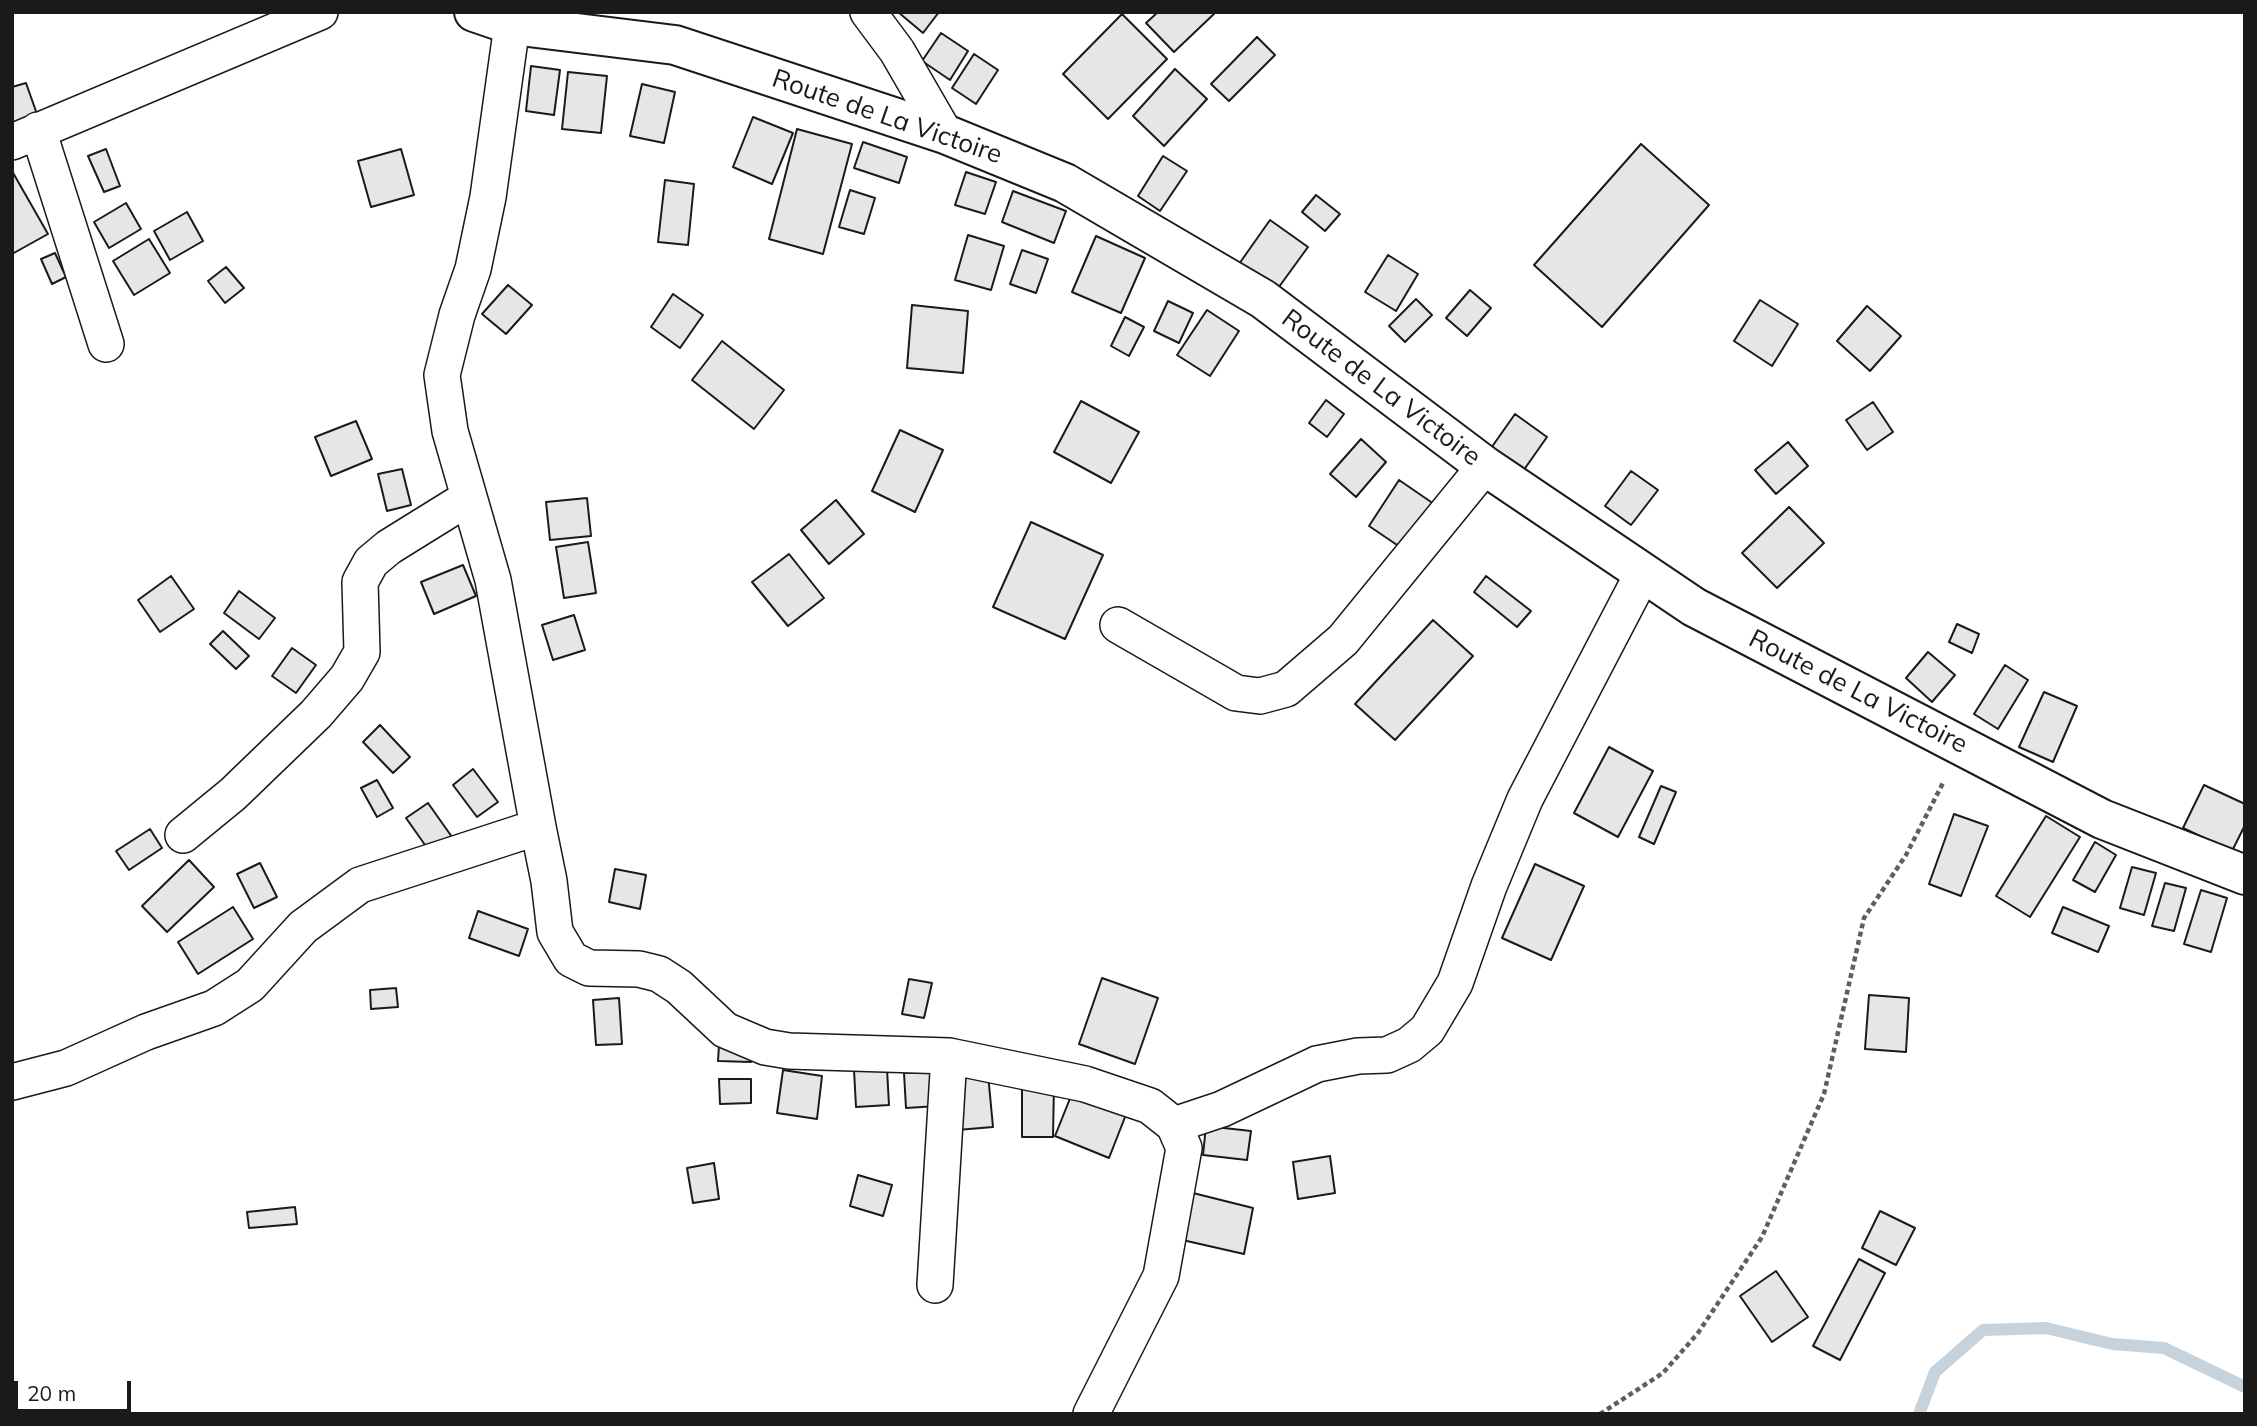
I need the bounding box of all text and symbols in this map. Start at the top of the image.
street label: Route de La Victoire [768,63,1006,171]
street label: Route de La Victoire [1275,303,1487,473]
street label: Route de La Victoire [1743,623,1973,761]
scale bar [18,1366,135,1410]
text: 20 m [27,1380,76,1406]

